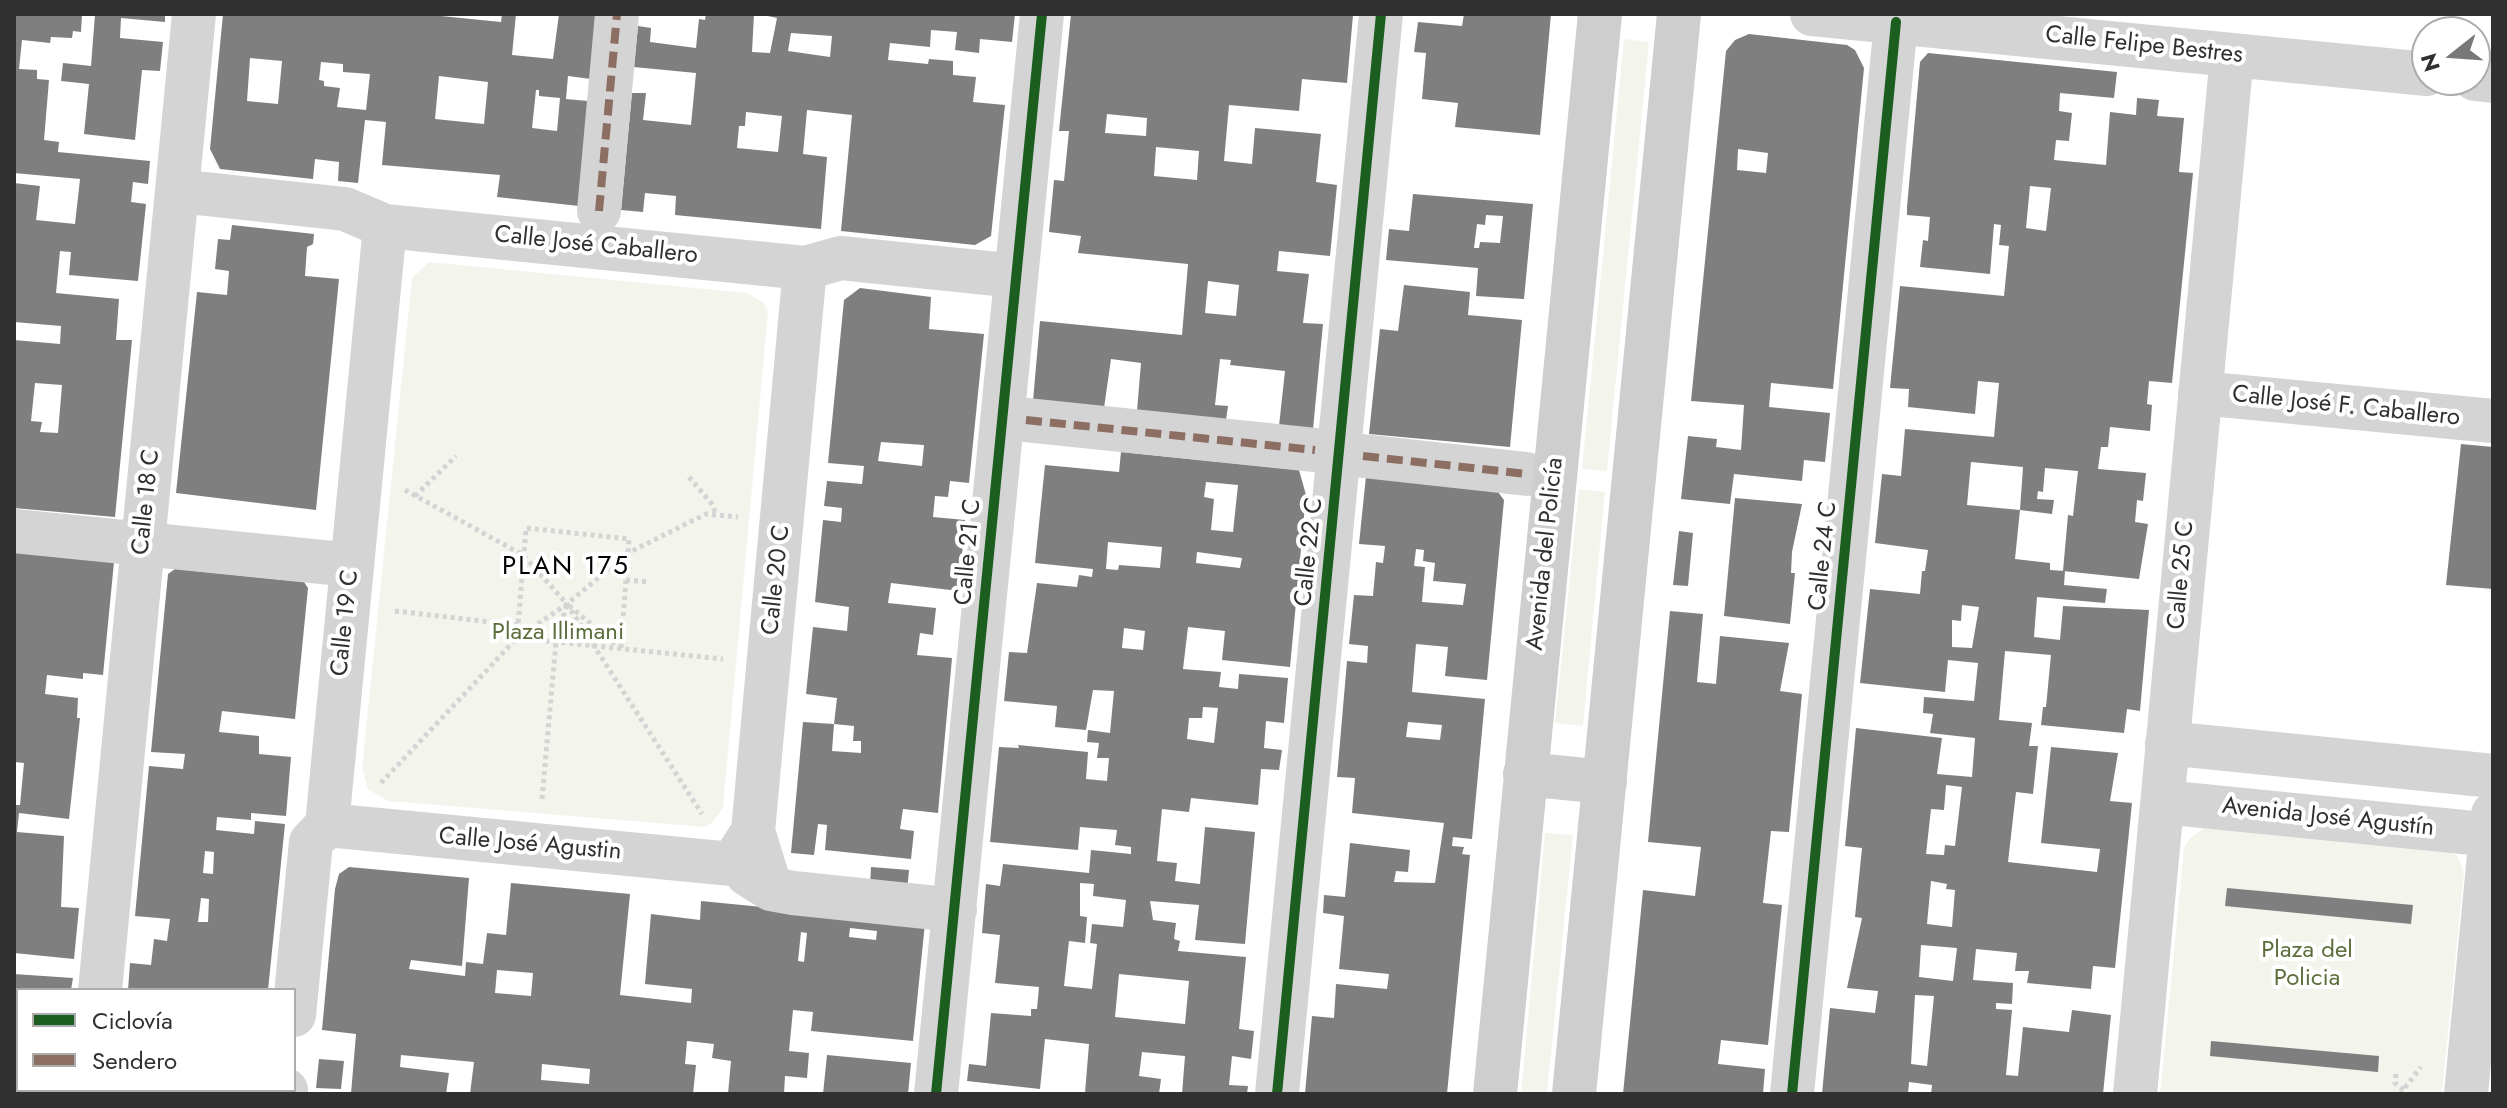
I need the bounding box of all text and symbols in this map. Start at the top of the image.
north arrow [2411,16,2491,96]
street label: Calle Felipe Bestres [2044,21,2244,71]
text: N [2412,49,2448,75]
street label: Calle José Caballero [493,221,699,271]
street label: Calle José F. Caballero [2231,381,2461,433]
street label: Calle 18 C [127,448,167,556]
street label: Avenida del Policía [1522,456,1570,652]
street label: Calle 22 C [1290,496,1330,608]
street label: Calle 21 C [950,498,988,606]
street label: Calle 24 C [1804,500,1844,612]
street label: Calle 25 C [2163,519,2201,631]
street label: Calle 20 C [757,524,797,636]
district label: PLAN 175 [502,552,630,584]
street label: Calle 19 C [326,568,366,678]
park label: Plaza Illimani [492,619,624,647]
street label: Avenida José Agustín [2221,793,2435,843]
street label: Calle José Agustin [438,823,622,867]
park label: Plaza del Policia [2261,937,2353,993]
legend [16,988,296,1092]
text: Ciclovía [92,1003,173,1038]
text: Sendero [92,1043,177,1078]

